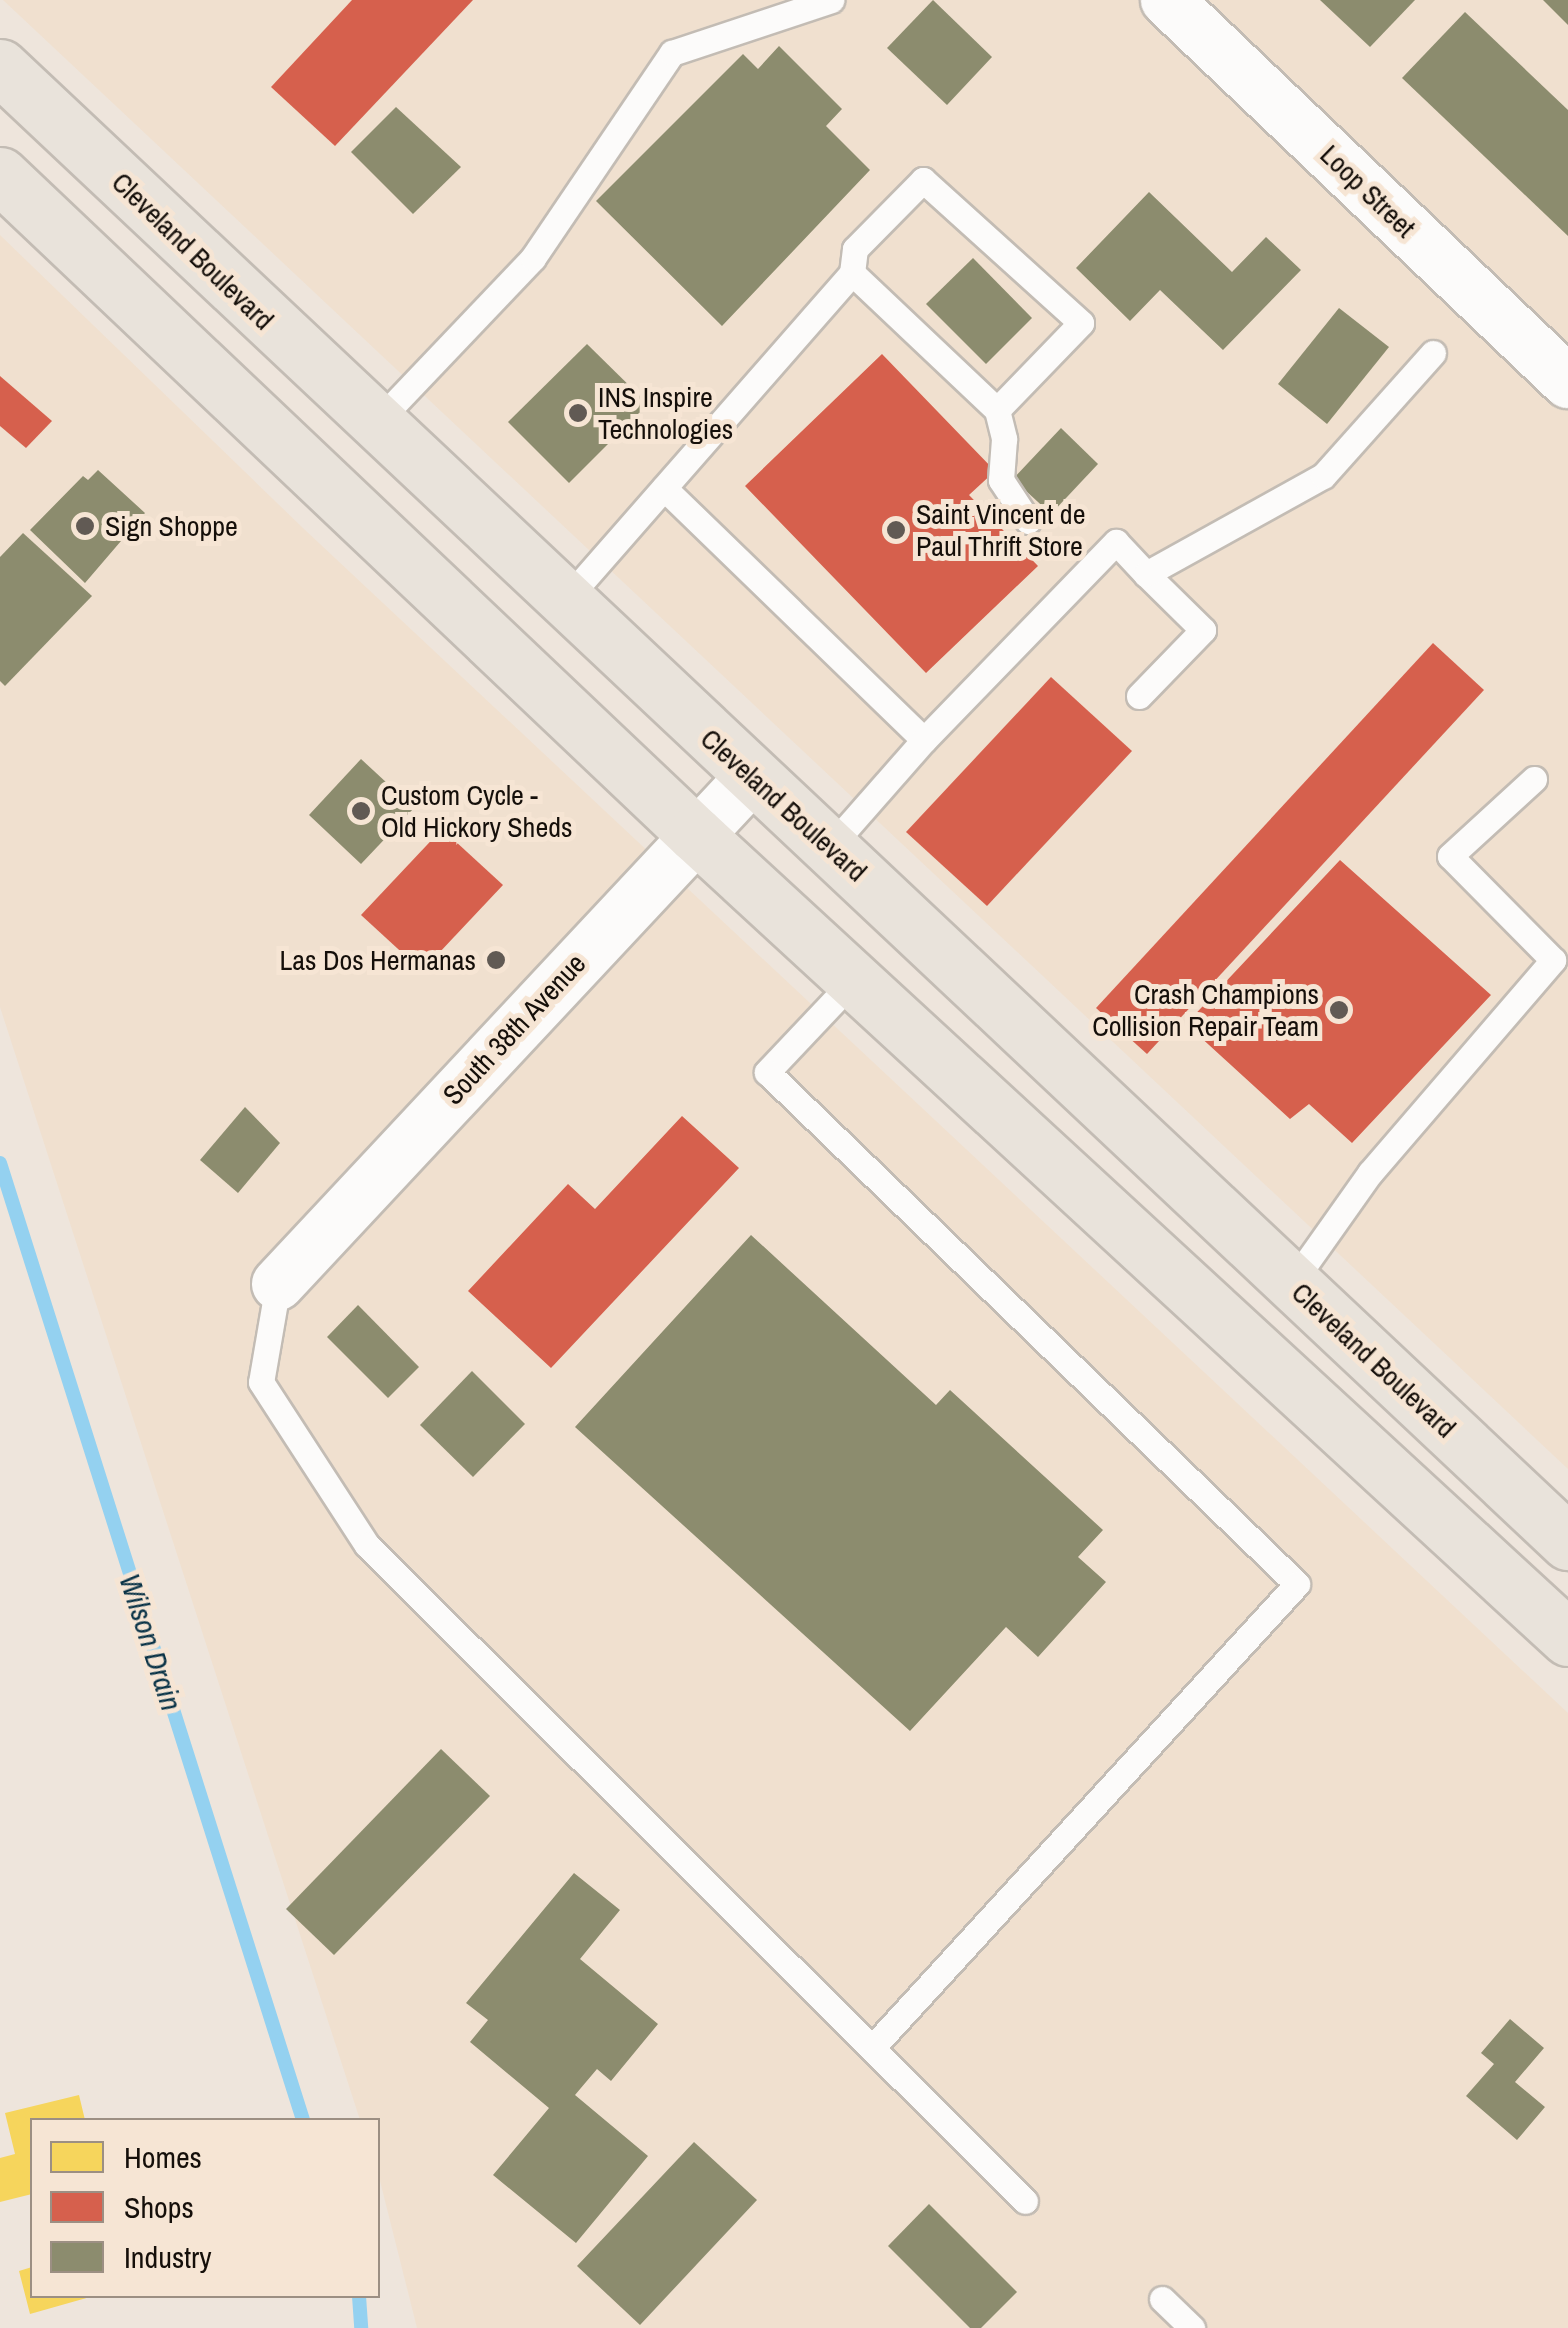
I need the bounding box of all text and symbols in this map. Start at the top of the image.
street label: Loop Street [1314,138,1422,244]
street label: Cleveland Boulevard [105,165,281,337]
place label: INS Inspire Technologies [598,380,733,446]
marker: INS Inspire Technologies [567,402,589,424]
place label: Saint Vincent de Paul Thrift Store [916,497,1085,563]
place label: Sign Shoppe [105,509,238,543]
marker: Sign Shoppe [74,515,96,537]
marker: Saint Vincent de Paul Thrift Store [885,519,907,541]
street label: Cleveland Boulevard [694,722,874,888]
place label: Custom Cycle - Old Hickory Sheds [381,778,572,844]
marker: Custom Cycle - Old Hickory Sheds [350,800,372,822]
place label: Las Dos Hermanas [279,943,476,977]
street label: South 38th Avenue [435,946,593,1112]
marker: Las Dos Hermanas [485,949,507,971]
place label: Crash Champions Collision Repair Team [1092,977,1319,1043]
marker: Crash Champions Collision Repair Team [1328,999,1350,1021]
street label: Cleveland Boulevard [1285,1275,1463,1445]
water label: Wilson Drain [112,1569,190,1715]
legend [30,2118,380,2298]
text: Homes [124,2137,202,2177]
text: Shops [124,2187,194,2227]
text: Industry [124,2237,212,2277]

